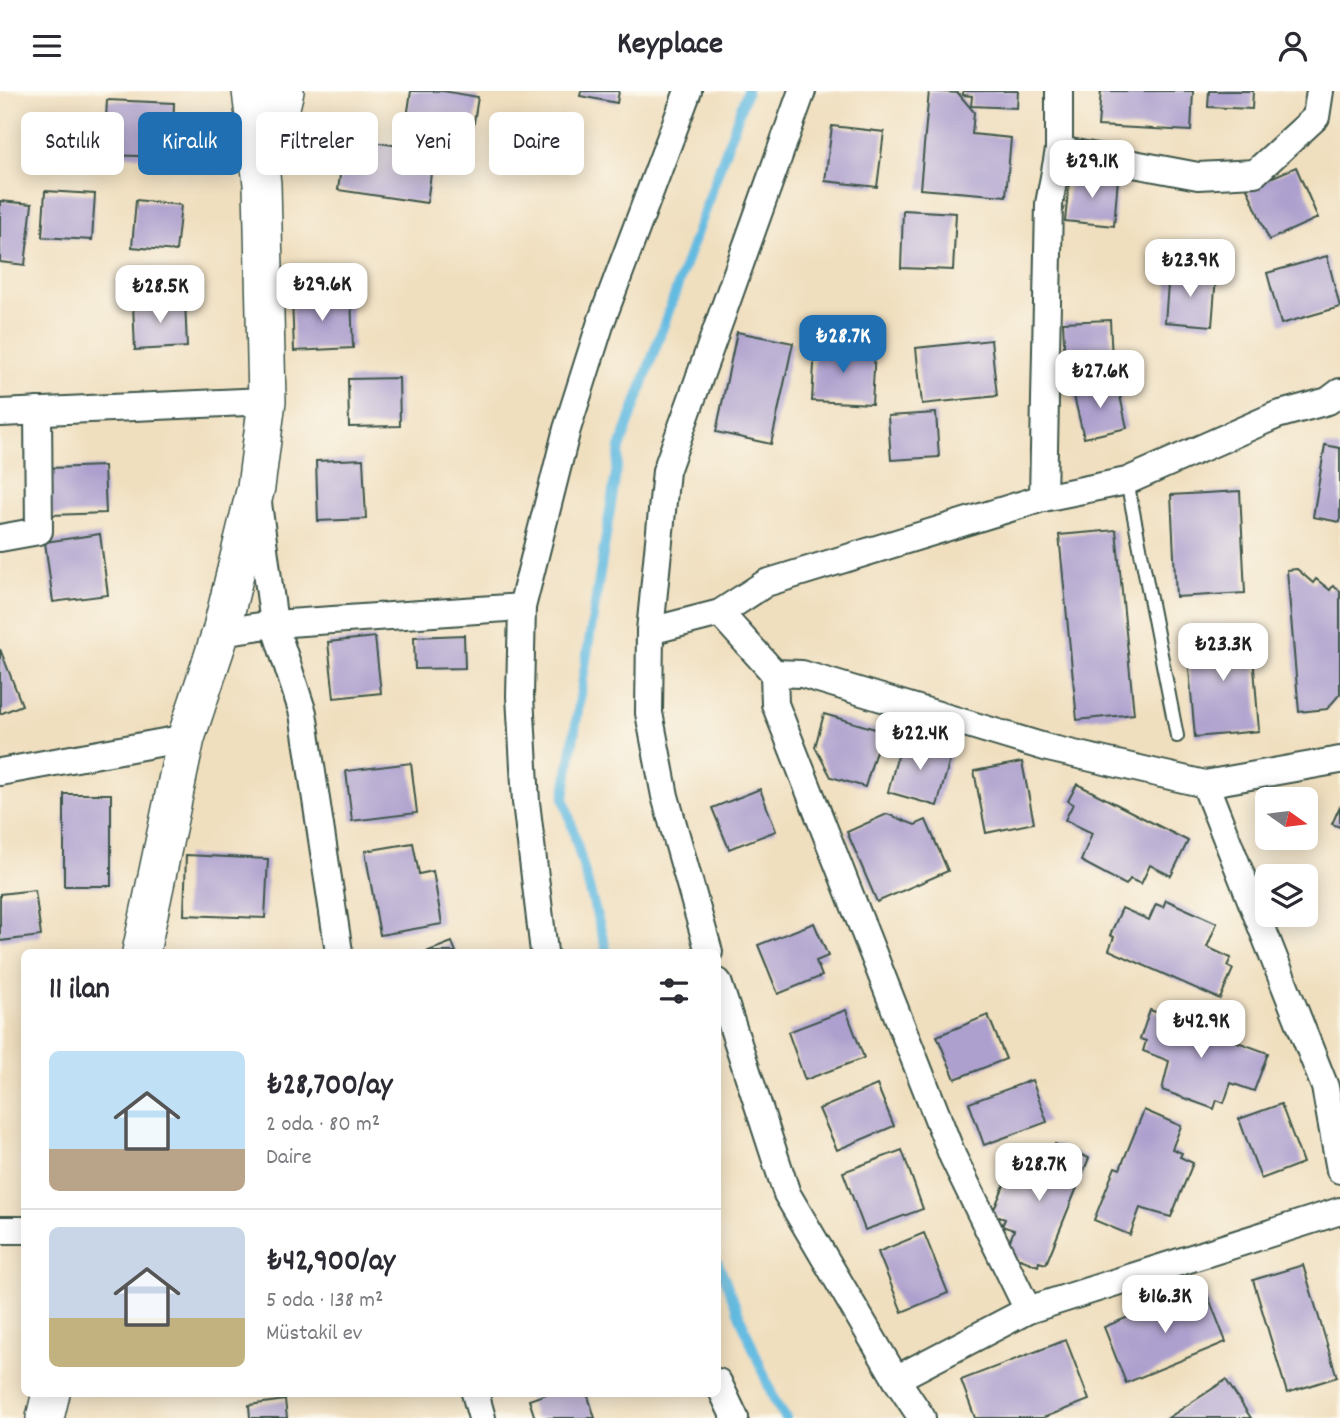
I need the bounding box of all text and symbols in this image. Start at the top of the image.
text: Keyplace [617,23,723,69]
icon: menu [28,27,66,65]
icon: person [1274,27,1312,65]
chip: Satılık [21,112,124,175]
chip: Kiralık [138,112,242,175]
chip: Filtreler [256,112,378,175]
chip: Yeni [392,112,475,175]
chip: Daire [489,112,584,175]
pin: ₺29.1K [1035,141,1149,200]
text: ₺29.1K [1066,146,1118,179]
pin: ₺23.9K [1133,239,1247,299]
text: ₺23.9K [1161,245,1219,278]
pin: ₺29.6K [265,264,379,323]
pin: ₺28.5K [103,265,217,325]
text: ₺29.6K [292,269,352,302]
text: ₺28.5K [131,271,189,304]
pin: ₺28.7K [786,315,900,375]
text: ₺28.7K [815,321,871,354]
pin: ₺27.6K [1043,351,1157,410]
text: ₺27.6K [1071,356,1129,389]
pin: ₺23.3K [1166,623,1280,683]
text: ₺23.3K [1194,629,1252,662]
pin: ₺22.4K [863,713,977,772]
text: ₺22.4K [892,718,948,751]
north arrow [1255,787,1318,851]
map controls [1255,787,1318,927]
button: layers [1255,864,1318,927]
text: 11 ilan [49,970,110,1013]
icon: filters [655,972,693,1010]
pin: ₺42.9K [1144,1000,1258,1060]
text: ₺42.9K [1172,1006,1230,1039]
text: ₺28,700/ay [266,1066,393,1109]
icon: home [105,1079,189,1163]
text: 2 oda · 80 m² [266,1109,380,1142]
text: Daire [266,1142,312,1175]
pin: ₺28.7K [982,1143,1096,1203]
text: ₺28.7K [1011,1149,1067,1182]
text: ₺42,900/ay [266,1242,395,1285]
icon: home [105,1255,189,1339]
pin: ₺16.3K [1108,1275,1222,1335]
text: ₺16.3K [1138,1281,1192,1314]
text: 5 oda · 138 m² [266,1285,383,1318]
text: Müstakil ev [266,1318,362,1351]

